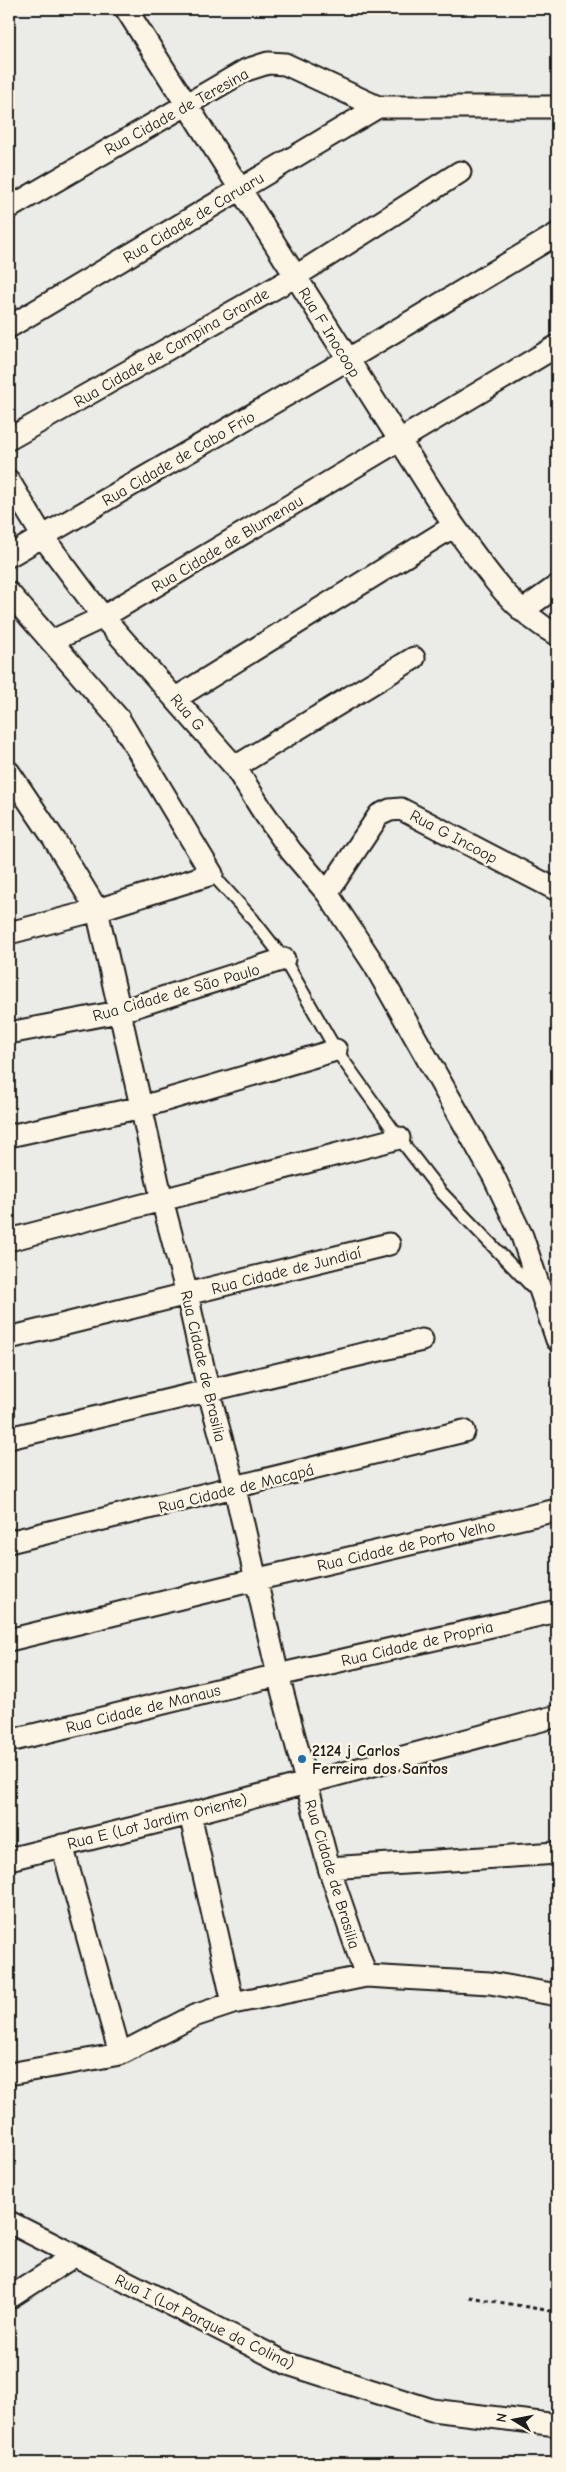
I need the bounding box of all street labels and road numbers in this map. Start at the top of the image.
street label: Rua Cidade de Teresina [101,65,252,159]
street label: Rua Cidade de Caruaru [120,169,267,267]
street label: Rua F Inocoop [294,284,364,381]
street label: Rua Cidade de Campina Grande [71,285,272,411]
street label: Rua Cidade de Cabo Frio [99,408,258,510]
street label: Rua Cidade de Blumenau [149,492,306,596]
street label: Rua G [166,691,208,735]
street label: Rua G Incoop [407,806,500,867]
street label: Rua Cidade de São Paulo [91,960,262,1025]
street label: Rua Cidade de Jundiaí [210,1244,363,1298]
street label: Rua Cidade de Brasilia [177,1289,229,1444]
street label: Rua Cidade de Macapá [157,1461,316,1517]
street label: Rua Cidade de Porto Velho [315,1517,497,1575]
street label: Rua Cidade de Propria [339,1618,495,1670]
street label: Rua Cidade de Manaus [64,1681,223,1737]
street label: Rua E (Lot Jardim Oriente) [65,1791,249,1853]
street label: Rua Cidade de Brasilia [301,1798,363,1951]
street label: Rua I (Lot Parque da Colina) [112,2271,297,2373]

